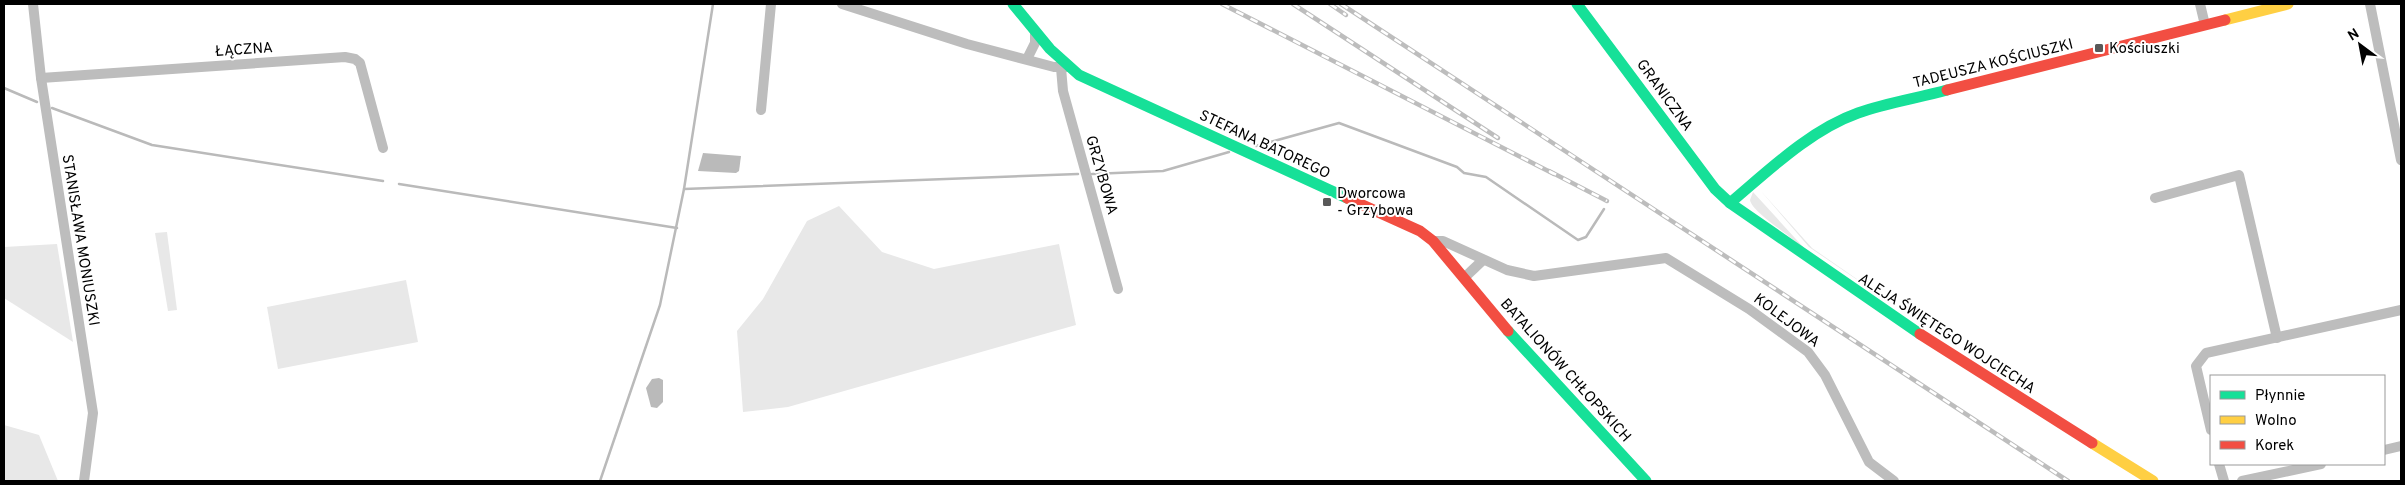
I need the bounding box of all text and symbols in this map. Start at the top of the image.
north arrow [2335,20,2385,70]
text: N [2345,25,2363,45]
street label: TADEUSZA KOŚCIUSZKI [1911,33,2075,94]
street label: ŁĄCZNA [215,39,274,62]
place label: Kościuszki [2109,40,2180,59]
marker: Kościuszki [2093,42,2105,54]
street label: GRANICZNA [1631,56,1696,136]
street label: STEFANA BATOREGO [1196,107,1333,184]
street label: GRZYBOWA [1080,134,1121,217]
street label: STANISŁAWA MONIUSZKI [57,153,102,327]
place label: Dworcowa - Grzybowa [1337,185,1413,221]
marker: Dworcowa - Grzybowa [1321,196,1333,208]
street label: ALEJA ŚWIĘTEGO WOJCIECHA [1854,268,2039,399]
street label: KOLEJOWA [1749,290,1823,352]
street label: BATALIONÓW CHŁOPSKICH [1495,294,1636,447]
legend [2210,375,2385,465]
text: Płynnie [2255,387,2305,406]
text: Wolno [2255,412,2297,431]
text: Korek [2255,437,2294,456]

